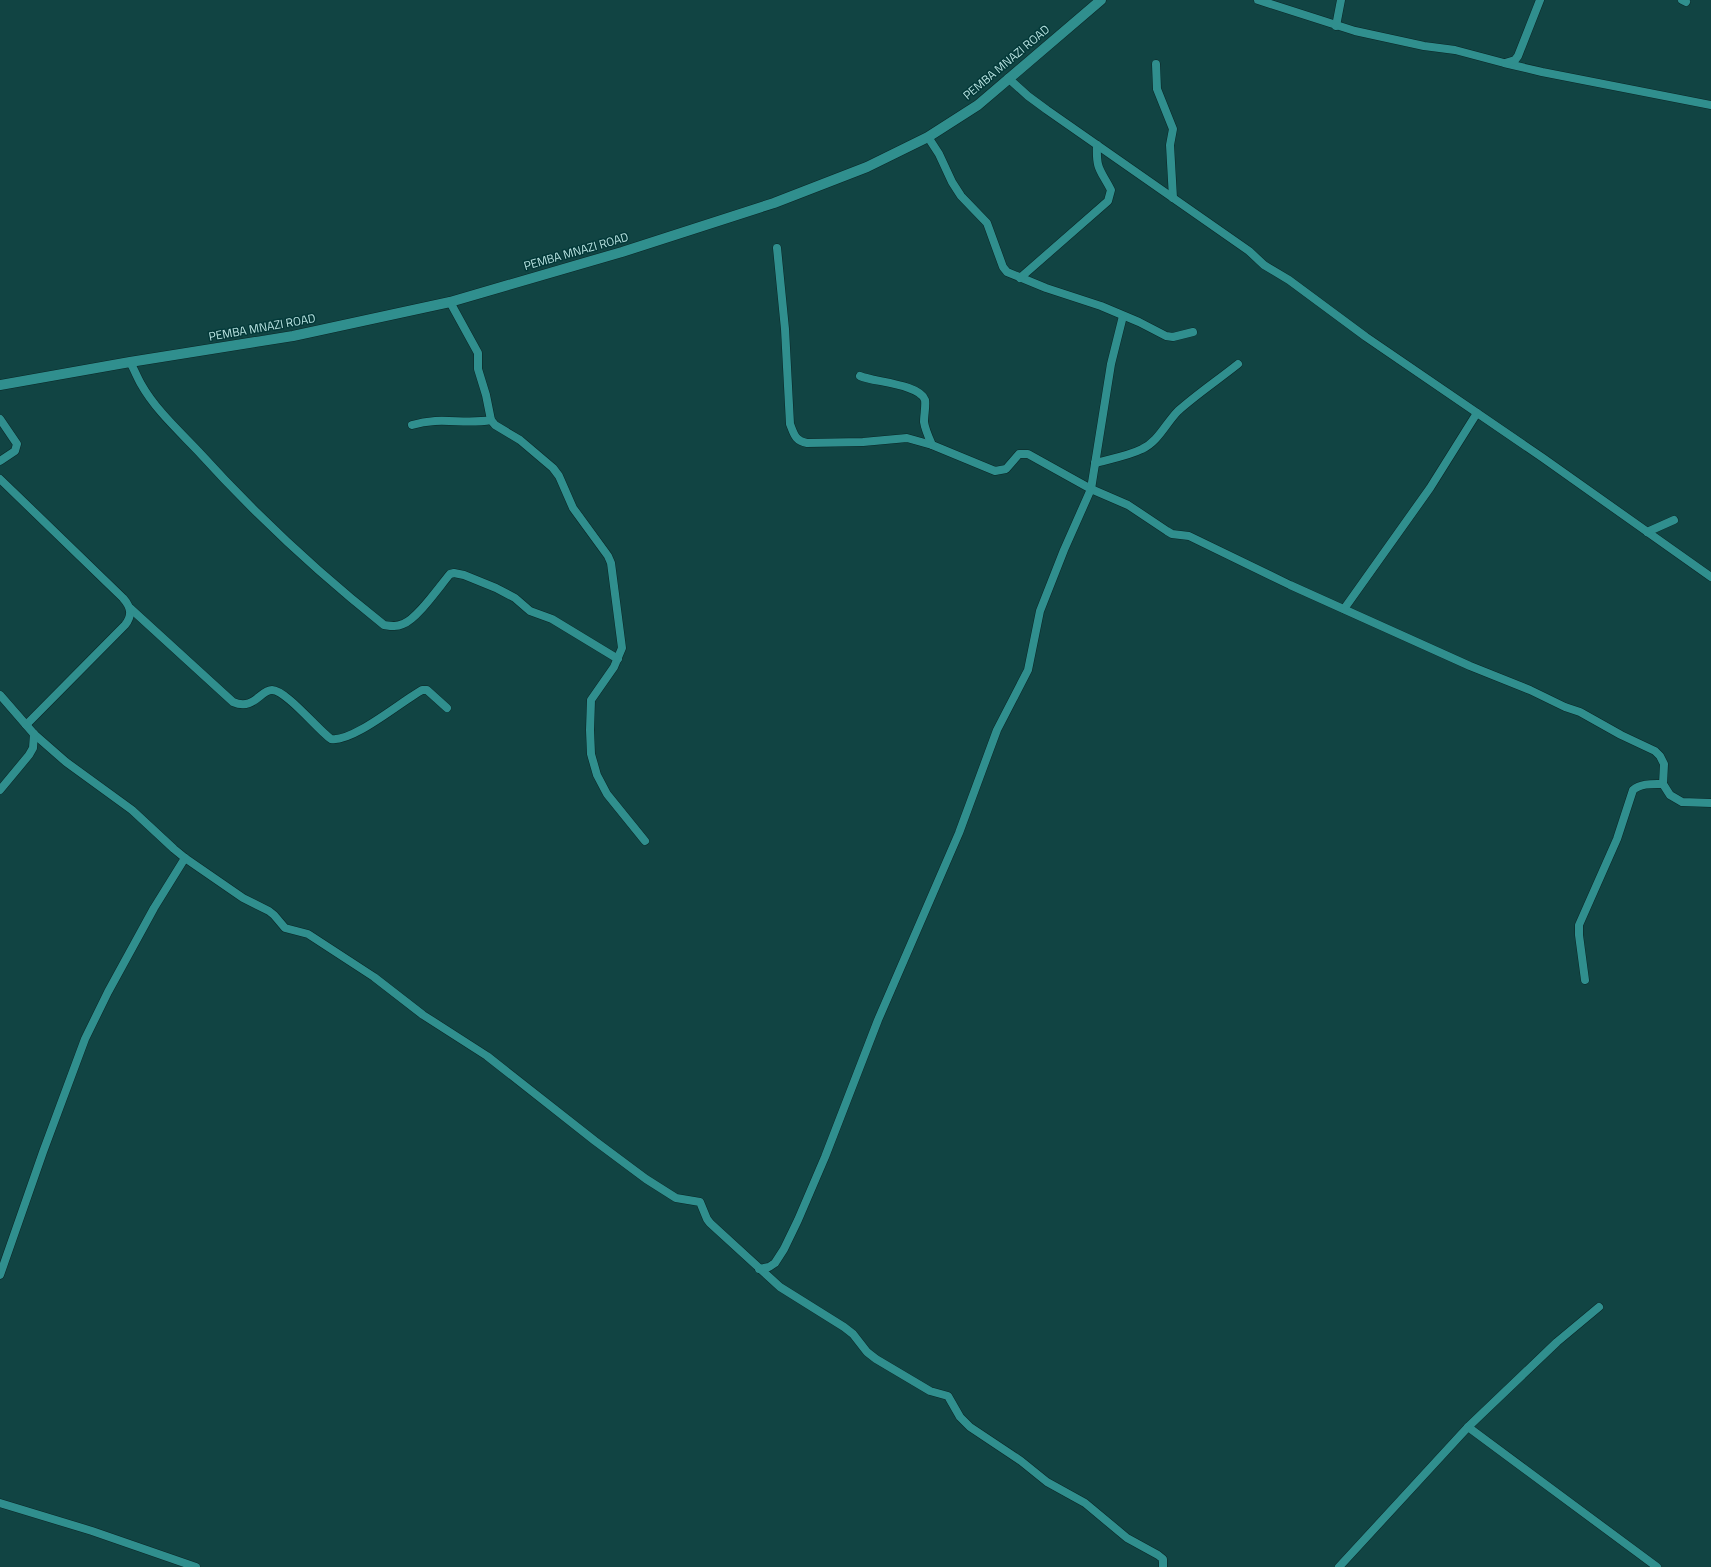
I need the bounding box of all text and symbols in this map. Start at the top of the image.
street label: PEMBA MNAZI ROAD [958,20,1054,104]
street label: PEMBA MNAZI ROAD [521,227,631,275]
street label: PEMBA MNAZI ROAD [207,308,317,346]

